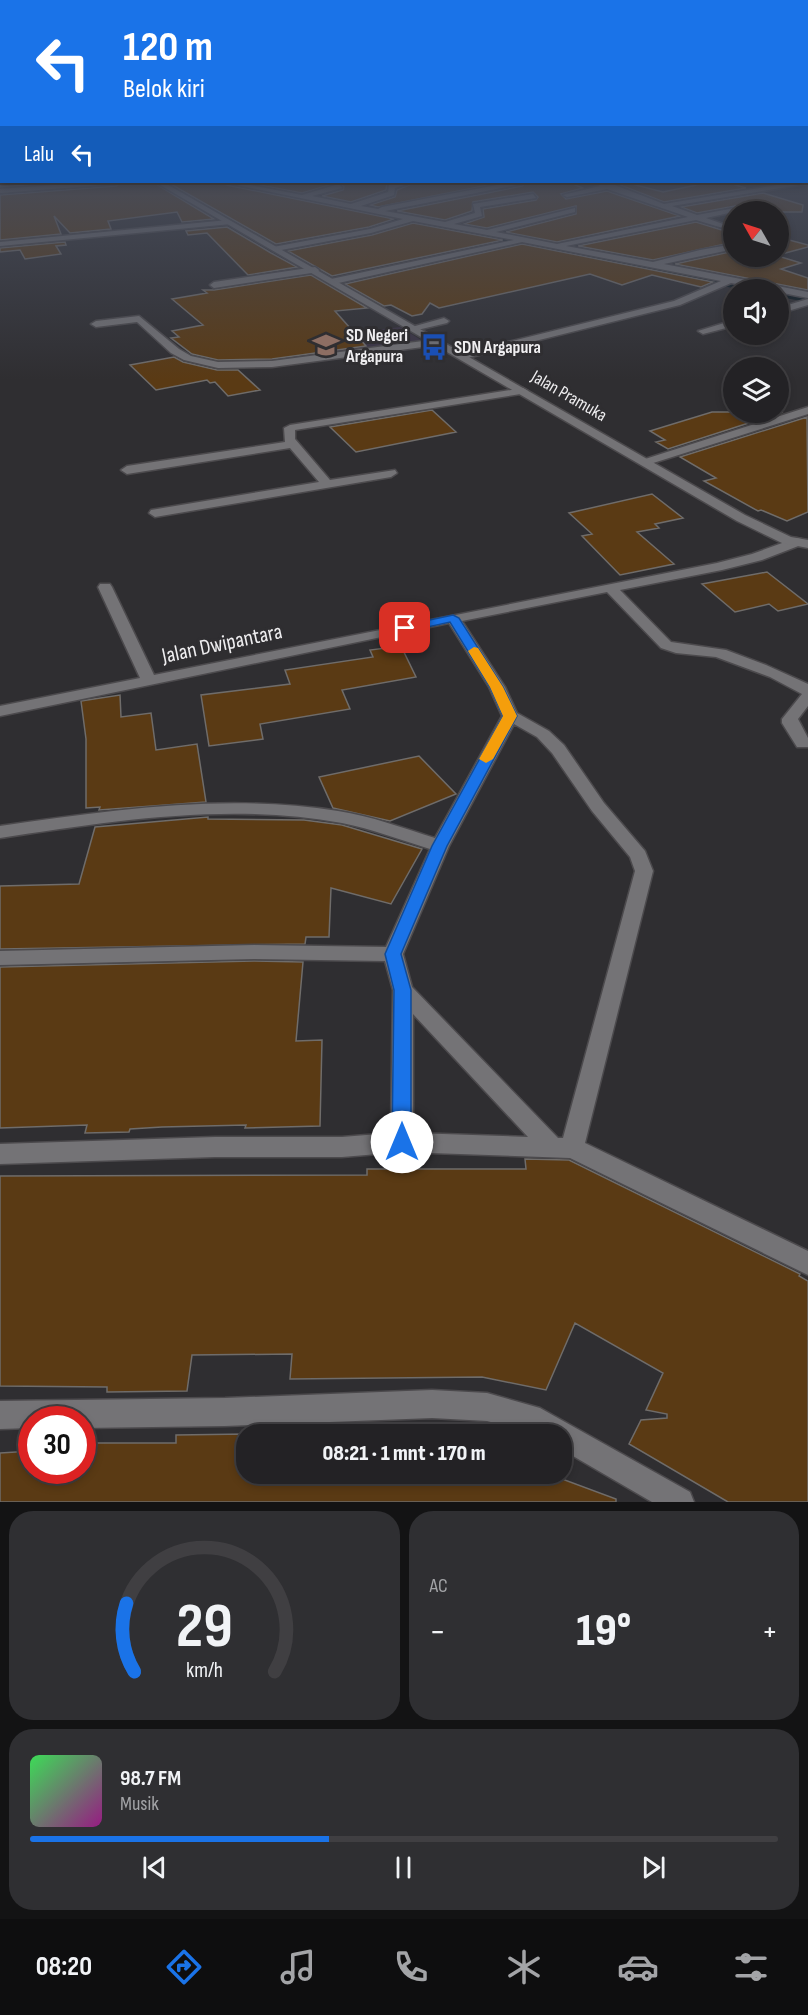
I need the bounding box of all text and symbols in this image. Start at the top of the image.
text: 120 m [123,22,213,73]
icon: left [24,24,102,102]
text: Belok kiri [123,73,205,105]
icon: left [66,138,99,171]
text: Lalu [24,141,54,168]
north arrow [723,201,789,267]
map controls [723,201,789,423]
button: sound [723,279,789,345]
place label: SD Negeri Argapura [345,325,408,367]
school or university icon: SD Negeri Argapura [311,330,341,360]
bus stop icon: SDN Argapura [419,332,449,362]
place label: SDN Argapura [454,337,541,358]
button: layers [723,357,789,423]
street label: Jalan Pramuka [527,365,611,426]
pin [379,602,430,653]
icon: arrive [388,611,421,644]
street label: Jalan Dwipantara [158,618,285,670]
position arrow [370,1110,434,1174]
speed limit sign: 30 [18,1406,96,1484]
text: 08:21 · 1 mnt · 170 m [323,1440,485,1467]
text: AC [430,1574,448,1598]
text: 29 [176,1590,233,1665]
text: 19° [576,1604,631,1659]
text: − [430,1612,446,1652]
text: + [762,1612,778,1652]
text: km/h [186,1659,223,1684]
text: 98.7 FM [120,1765,181,1792]
text: Musik [120,1792,159,1816]
icon: previous [138,1851,171,1884]
icon: pause [387,1851,420,1884]
icon: next [637,1851,670,1884]
icon: directions [163,1946,205,1988]
icon: music [277,1946,319,1988]
icon: phone [390,1946,432,1988]
icon: climate [503,1946,545,1988]
icon: car [617,1946,659,1988]
icon: filters [730,1946,772,1988]
text: 08:20 [36,1951,92,1983]

